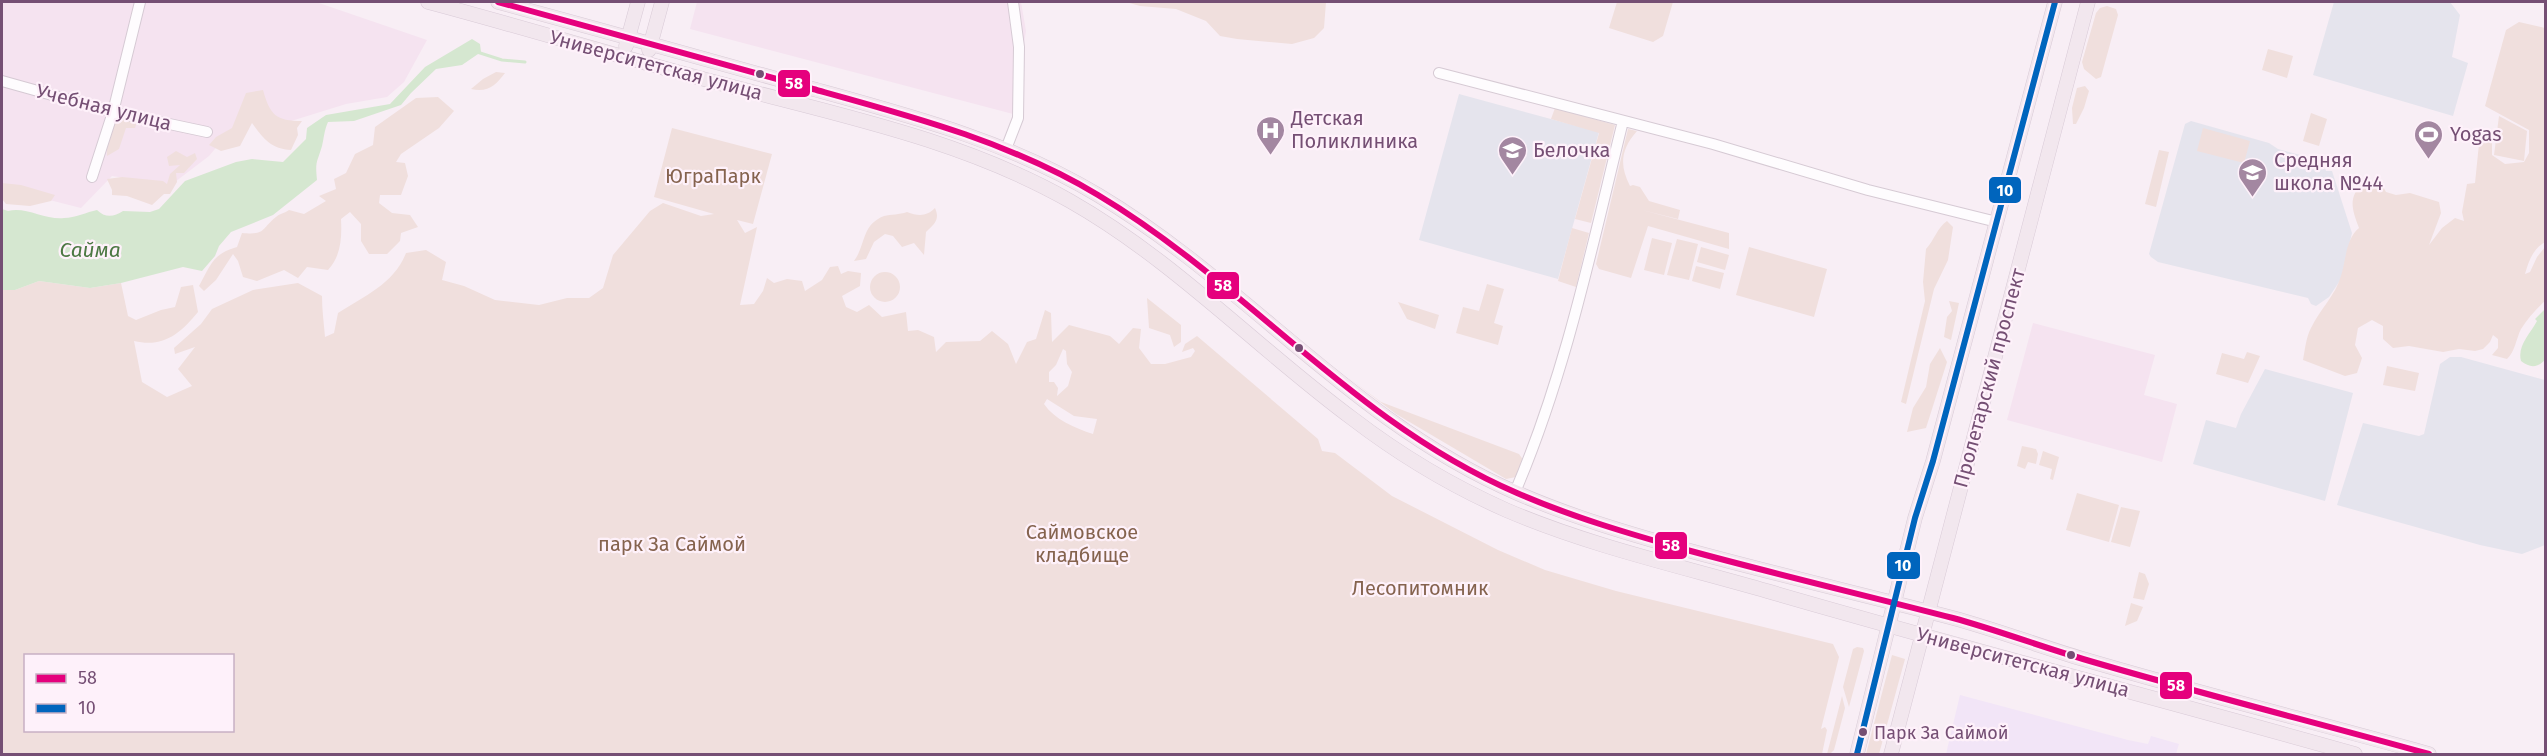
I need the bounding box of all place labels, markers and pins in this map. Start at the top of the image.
unlabelled marker [754,68,766,80]
place label: Детская Поликлиника [1290,106,1418,153]
hospital icon: Детская Поликлиника [1254,114,1286,156]
sports icon: Yogas [2413,118,2445,160]
place label: Yogas [2450,122,2502,146]
school or university icon: Белочка [1496,134,1528,176]
place label: Белочка [1533,138,1610,162]
place label: Средняя школа №44 [2274,148,2383,195]
school or university icon: Средняя школа №44 [2237,156,2269,198]
unlabelled marker [1293,342,1305,354]
unlabelled marker [2065,649,2077,661]
place label: Парк За Саймой [1874,722,2009,744]
marker: Парк За Саймой [1857,726,1869,738]

